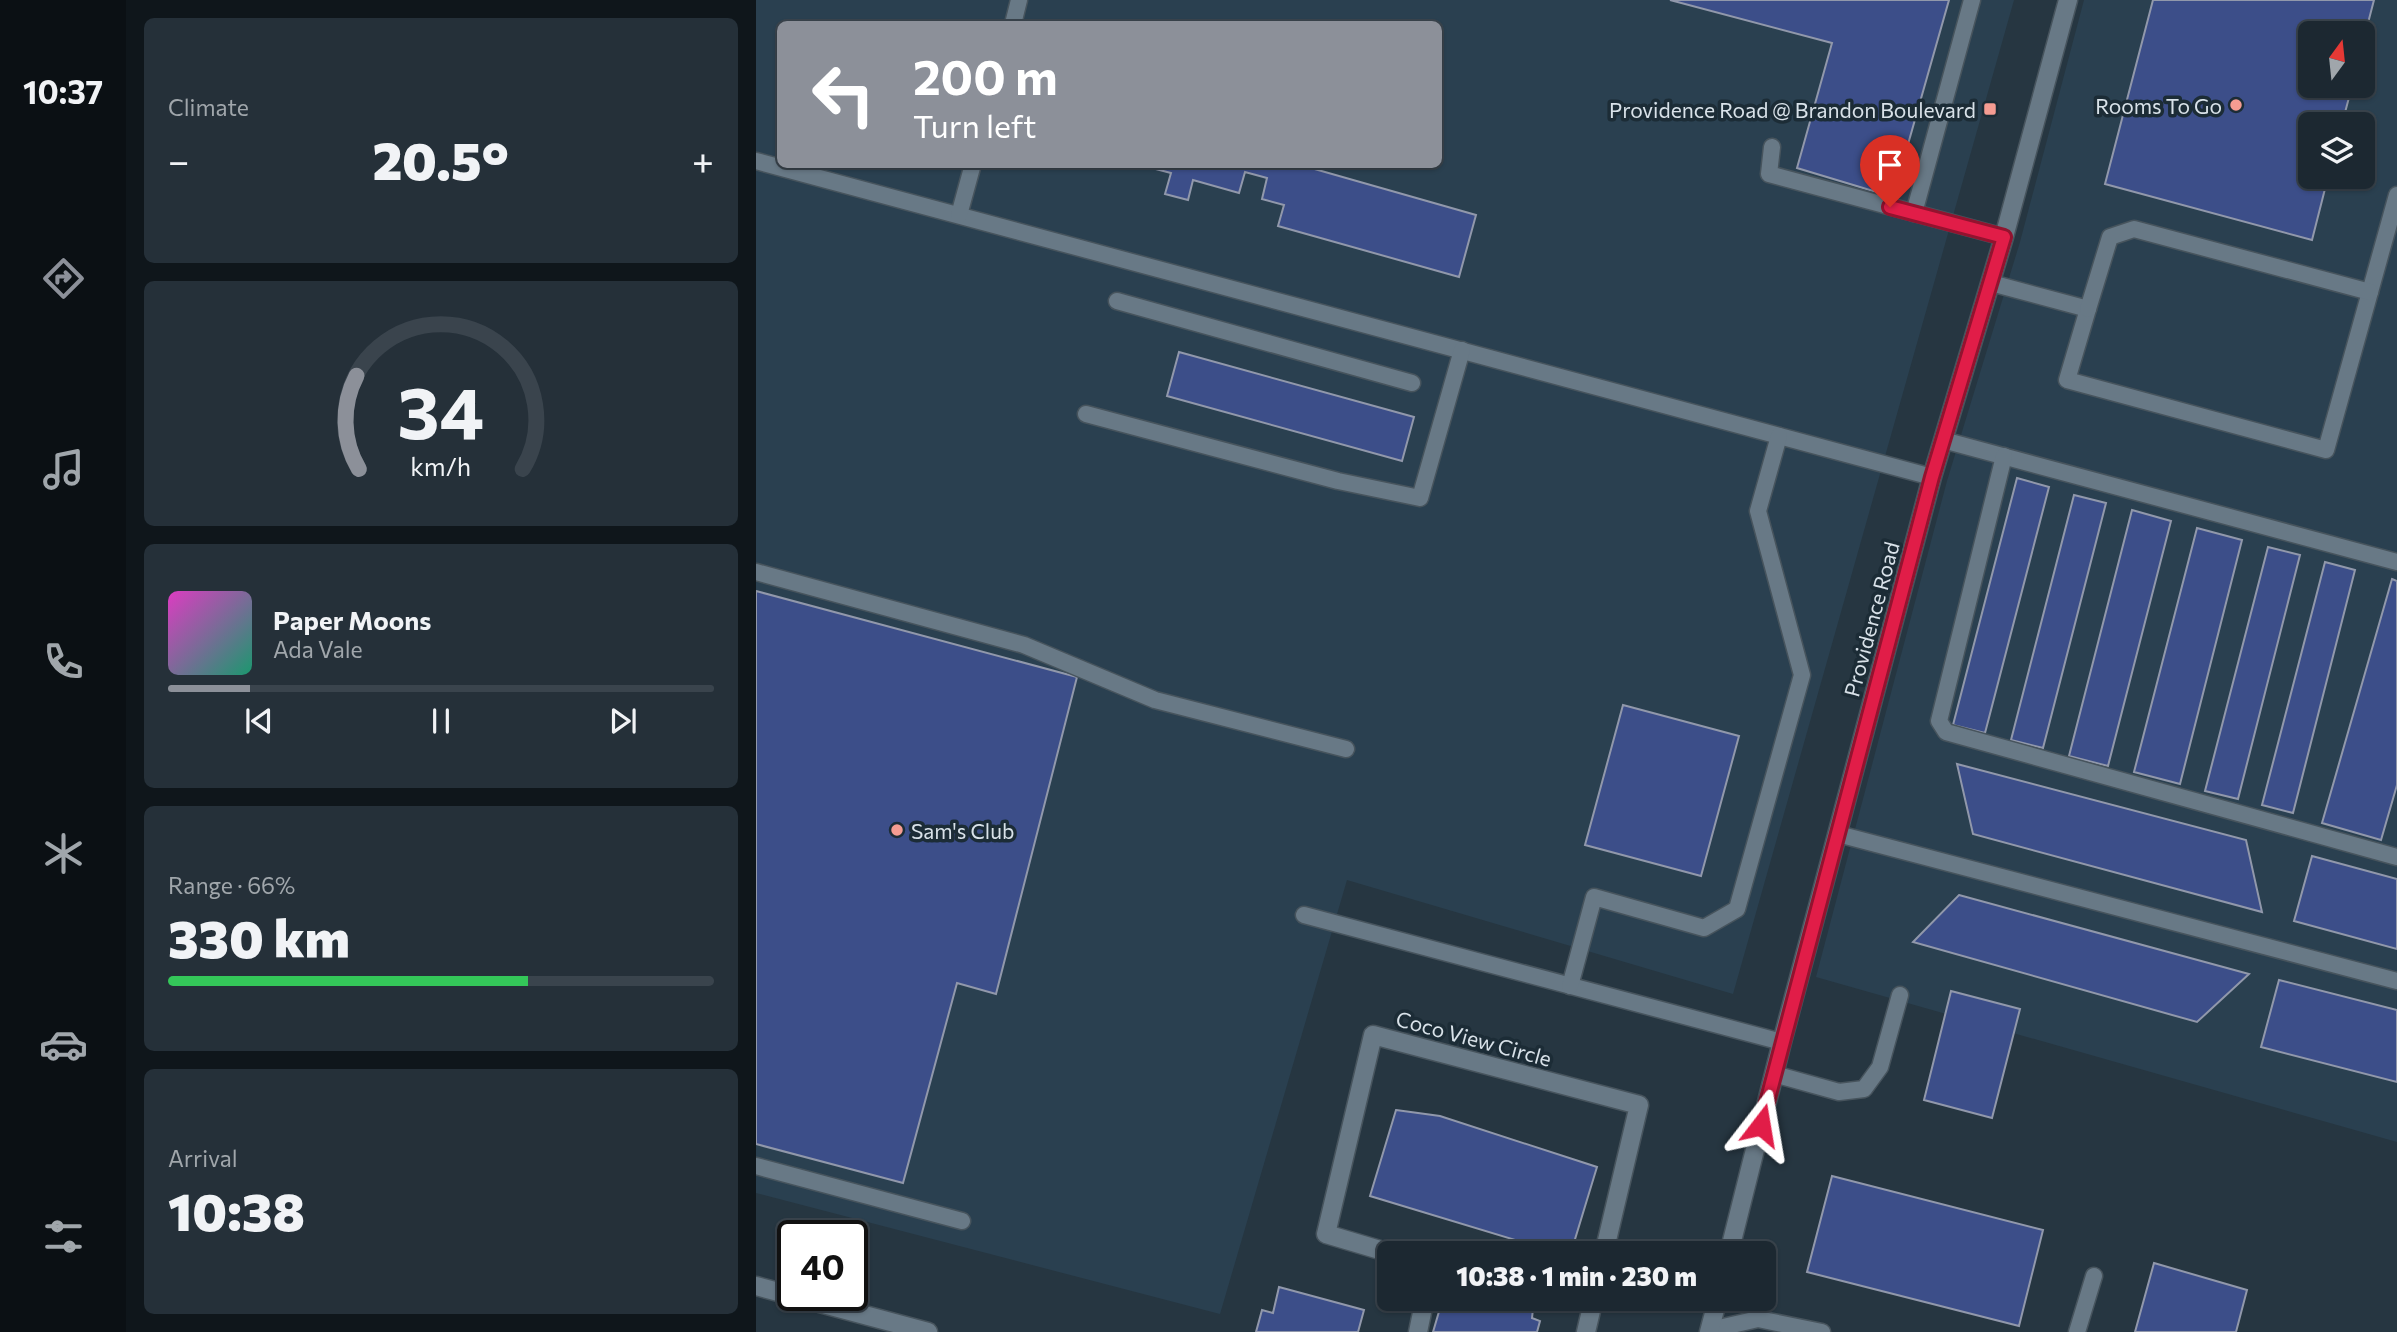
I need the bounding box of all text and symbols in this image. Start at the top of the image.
north arrow [2298,21,2375,98]
map controls [2298,21,2375,189]
text: 200 m [913,45,1058,105]
icon: left [798,49,889,140]
text: 10:37 [23,71,103,111]
text: Climate [168,93,249,121]
place label: Rooms To Go [2095,93,2222,118]
place label: Providence Road @ Brandon Boulevard [1609,97,1976,122]
marker: Rooms To Go [2228,97,2244,113]
marker: Providence Road @ Brandon Boulevard [1982,101,1998,117]
text: Turn left [913,105,1037,145]
button: layers [2298,112,2375,189]
text: 20.5° [372,127,509,191]
pin [1860,135,1920,207]
text: − [168,136,190,183]
text: + [692,136,714,183]
icon: arrive [1871,146,1909,184]
icon: directions [39,254,88,303]
text: 34 [397,366,485,455]
icon: music [39,445,88,494]
text: km/h [411,451,471,481]
street label: Providence Road [1838,539,1904,699]
text: Paper Moons [273,604,431,635]
text: Ada Vale [273,635,363,663]
icon: phone [39,637,88,686]
icon: previous [240,702,278,740]
icon: pause [422,702,460,740]
icon: next [604,702,642,740]
place label: Sam's Club [911,818,1014,843]
marker: Sam's Club [889,822,905,838]
icon: climate [39,829,88,878]
text: Range · 66% [168,871,295,899]
text: 330 km [168,905,350,969]
street label: Coco View Circle [1394,1005,1554,1071]
icon: car [39,1020,88,1069]
position arrow [1724,1088,1798,1162]
text: Arrival [168,1144,238,1172]
text: 10:38 [168,1178,305,1242]
icon: filters [39,1212,88,1261]
speed limit sign: 40 [777,1220,868,1311]
text: 10:38 · 1 min · 230 m [1456,1260,1697,1291]

